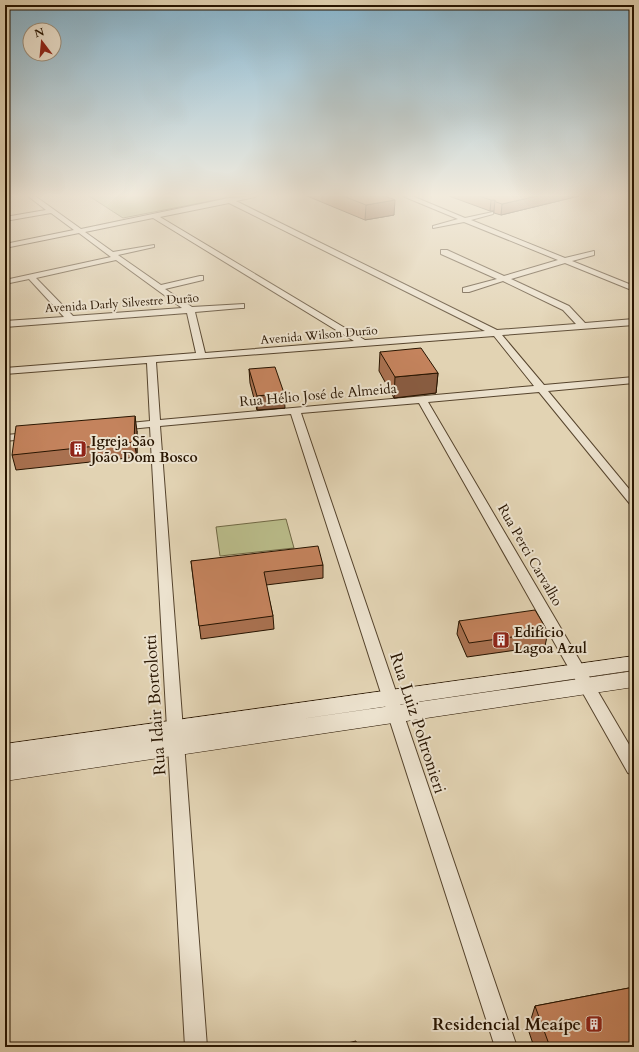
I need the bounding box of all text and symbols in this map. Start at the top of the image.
north arrow [22,22,62,62]
text: N [33,24,46,41]
street label: Avenida Darly Silvestre Durão [45,290,200,316]
street label: Avenida Wilson Durão [260,322,379,348]
street label: Rua Hélio José de Almeida [239,379,397,411]
place label: Igreja São João Dom Bosco [89,432,198,467]
building icon: Igreja São João Dom Bosco [68,439,88,459]
street label: Rua Perci Carvalho [493,501,567,610]
place label: Edifício Lagoa Azul [514,623,587,658]
building icon: Edifício Lagoa Azul [491,630,511,650]
street label: Rua Idair Bortolotti [139,634,171,776]
street label: Rua Luiz Poltronieri [384,650,452,797]
place label: Residencial Meaípe [432,1013,581,1036]
building icon: Residencial Meaípe [584,1014,604,1034]

